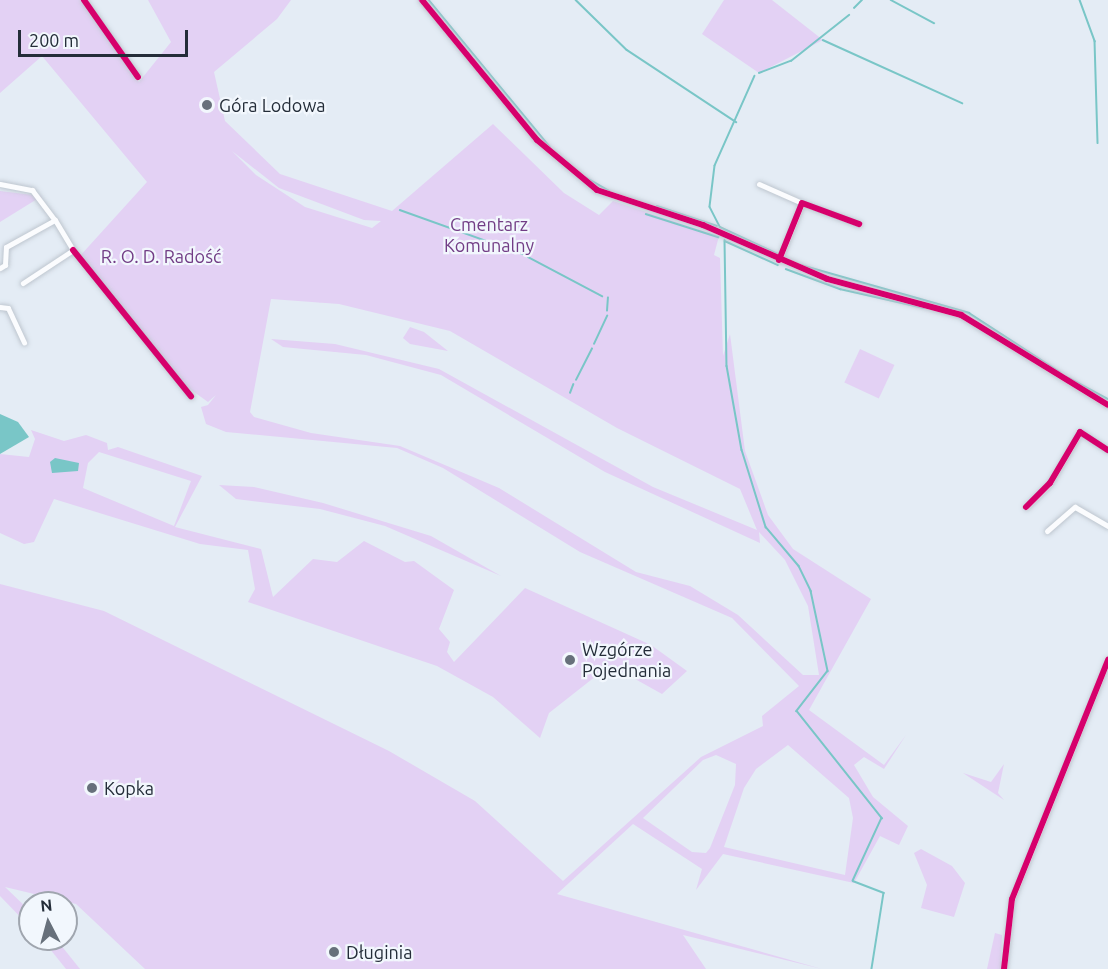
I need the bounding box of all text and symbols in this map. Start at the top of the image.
scale bar [21,18,190,56]
text: 200 m [29,30,79,50]
place label: Góra Lodowa [219,94,326,116]
marker: Góra Lodowa [200,98,214,112]
park label: Cmentarz Komunalny [444,214,534,256]
park label: R. O. D. Radość [101,245,221,267]
place label: Wzgórze Pojednania [582,639,671,682]
marker: Wzgórze Pojednania [563,653,577,667]
place label: Kopka [104,777,154,799]
marker: Kopka [85,781,99,795]
north arrow [18,891,78,951]
text: N [39,896,53,915]
place label: Długinia [346,941,412,963]
marker: Długinia [327,945,341,959]

